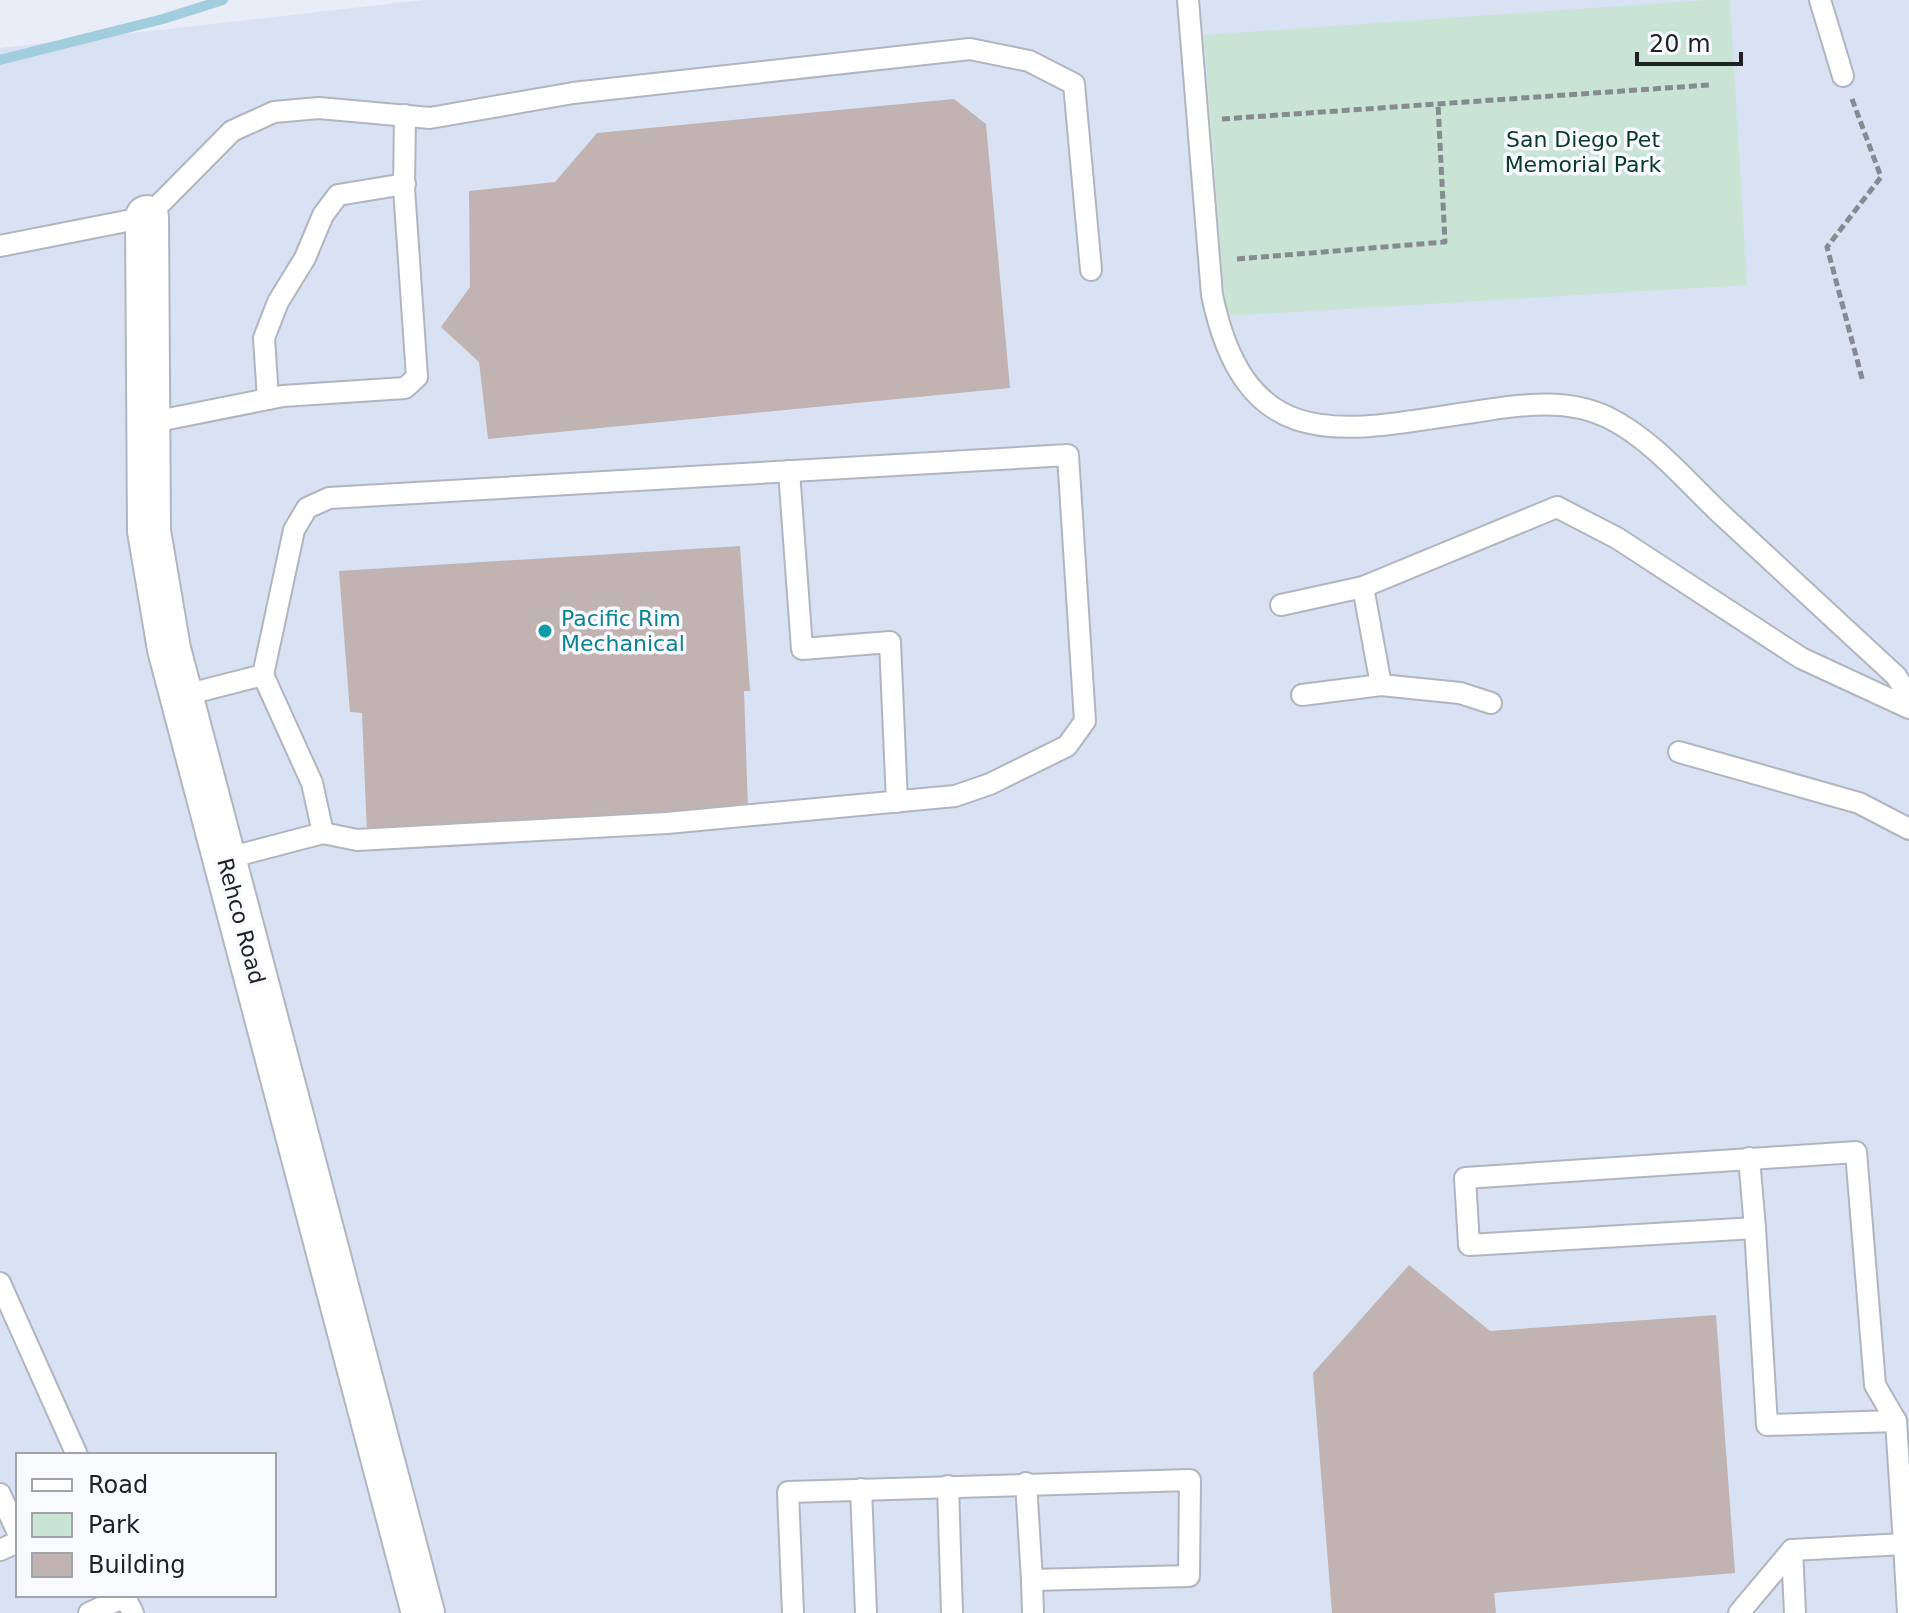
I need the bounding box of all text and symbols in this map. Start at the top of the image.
scale bar [1637,16,1741,66]
text: 20 m [1649,30,1711,58]
park label: San Diego Pet Memorial Park [1505,127,1662,177]
place label: Pacific Rim Mechanical [561,606,685,656]
marker: Pacific Rim Mechanical [536,622,554,640]
street label: Rehco Road [212,855,270,987]
legend [16,1453,276,1597]
text: Road [88,1471,148,1499]
text: Park [88,1511,140,1539]
text: Building [88,1551,185,1579]

